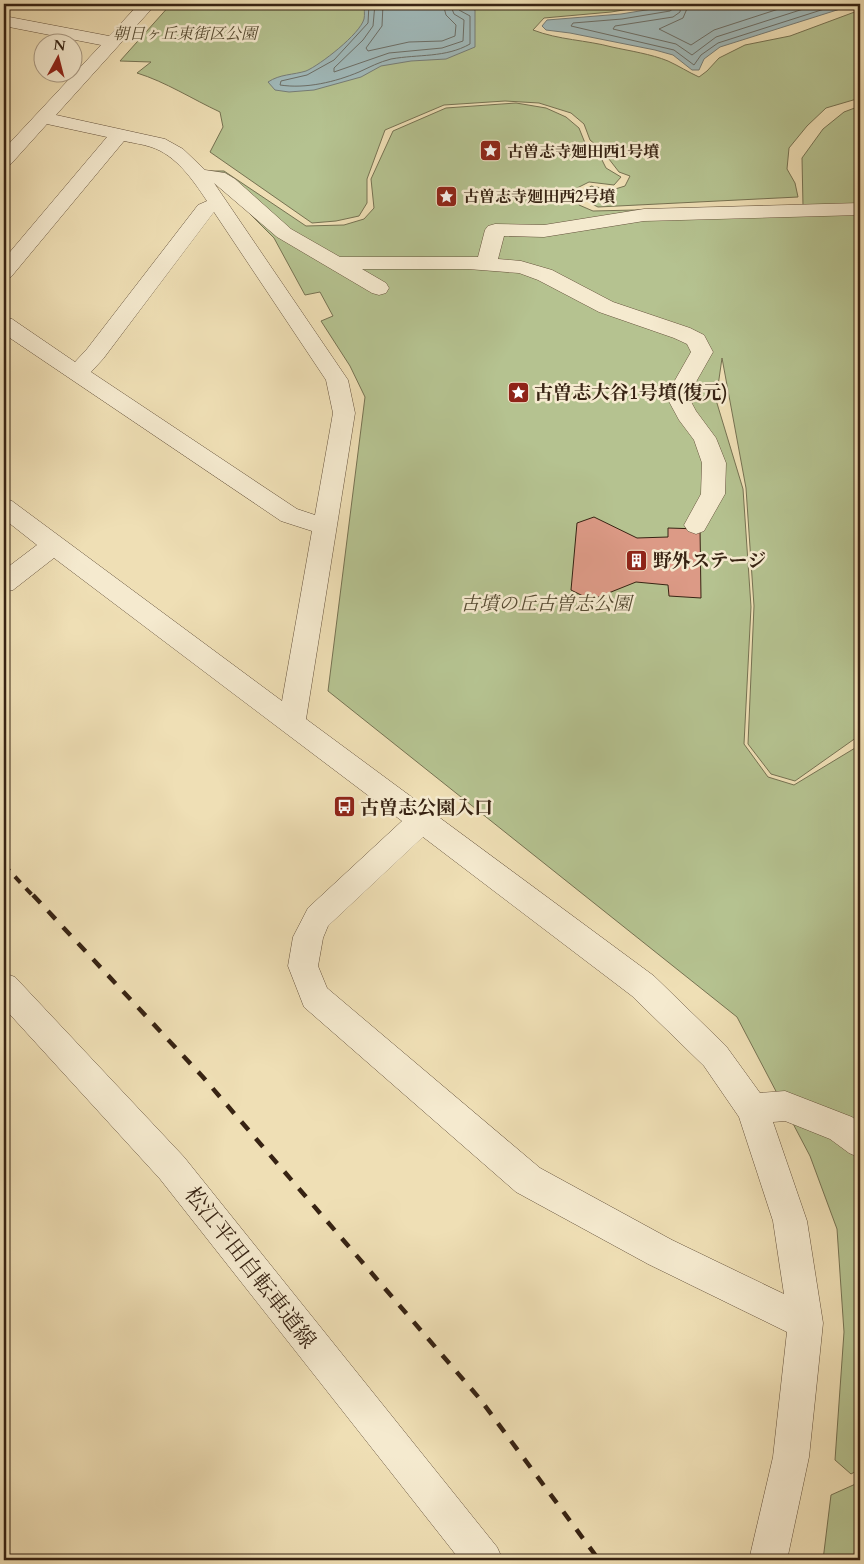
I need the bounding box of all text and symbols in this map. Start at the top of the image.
park label: 朝日ヶ丘東街区公園 [113,23,260,45]
north arrow [32,32,82,82]
text: N [52,35,67,56]
place icon: 古曽志寺廻田西1号墳 [479,139,503,163]
place label: 古曽志寺廻田西1号墳 [507,141,659,163]
place icon: 古曽志寺廻田西2号墳 [435,184,459,208]
place label: 古曽志寺廻田西2号墳 [463,186,615,208]
place icon: 古曽志大谷1号墳(復元) [506,380,530,404]
place label: 古曽志大谷1号墳(復元) [534,380,728,406]
building icon: 野外ステージ [625,548,649,572]
place label: 野外ステージ [653,548,766,574]
park label: 古墳の丘古曽志公園 [460,591,634,617]
bus stop icon: 古曽志公園入口 [332,795,356,819]
place label: 古曽志公園入口 [360,795,493,821]
street label: 松江平田自転車道線 [177,1180,323,1355]

